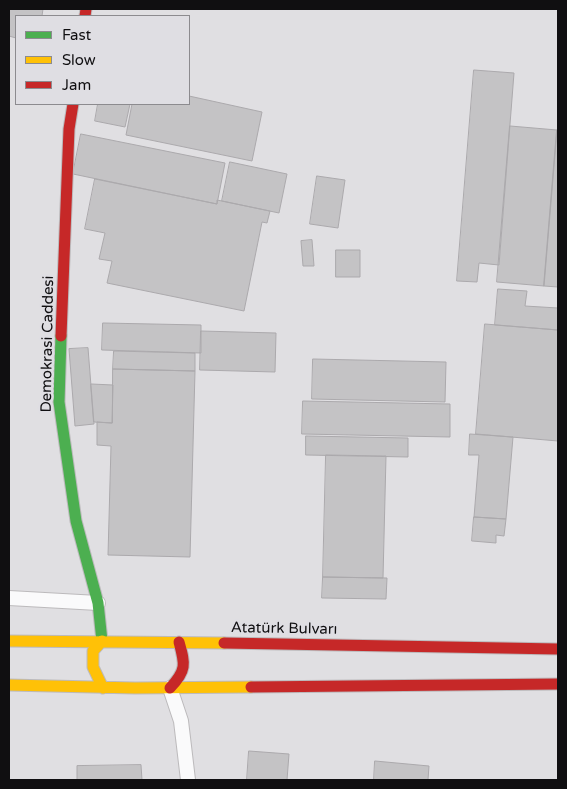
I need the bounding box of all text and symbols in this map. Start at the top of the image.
legend [15,15,190,105]
text: Fast [62,26,91,44]
text: Slow [62,51,96,69]
text: Jam [62,76,91,94]
street label: Demokrasi Caddesi [38,275,58,413]
street label: Atatürk Bulvarı [231,619,337,639]

